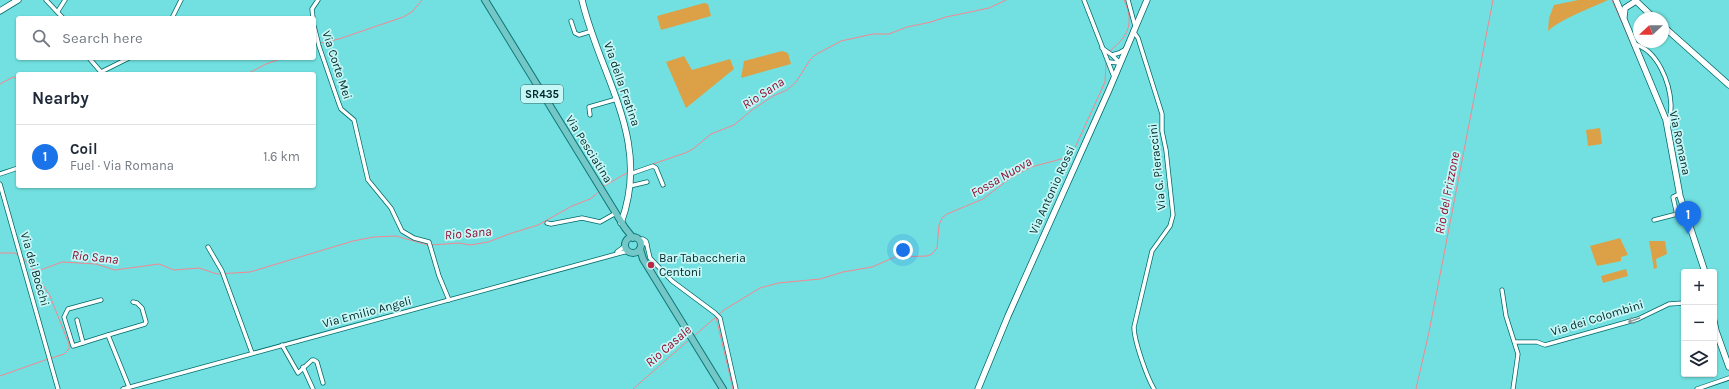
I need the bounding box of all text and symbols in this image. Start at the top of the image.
north arrow [1633,12,1669,48]
search box [16,16,316,60]
icon: search [30,27,52,49]
text: Search here [62,29,143,47]
street label: Via Corte Mei [319,29,355,101]
street label: Via della Fratina [601,40,643,128]
water label: Rio Sana [739,74,787,112]
road number: SR435 [521,85,563,103]
text: Nearby [32,88,89,108]
street label: Via Romana [1666,110,1694,176]
street label: Via Pesciatina [563,113,615,185]
street label: Via G. Pieraccini [1146,123,1168,211]
text: Coil [70,140,97,158]
street label: Via Antonio Rossi [1026,144,1078,236]
text: 1 [43,149,47,164]
text: 1.6 km [263,149,300,164]
water label: Rio del Frizzone [1432,151,1462,235]
water label: Fossa Nuova [968,153,1034,200]
text: Fuel · Via Romana [70,158,174,173]
pin: 1 [1675,201,1701,234]
water label: Rio Sana [444,223,493,243]
street label: Via dei Bocchi [18,230,52,308]
your location [893,240,913,260]
water label: Rio Sana [71,247,120,267]
place label: Bar Tabaccheria Centoni [659,251,746,279]
marker: Bar Tabaccheria Centoni [646,260,656,270]
map controls [1681,269,1717,377]
button: + [1681,269,1717,305]
street label: Via Emilio Angeli [321,293,413,331]
street label: Via dei Colombini [1549,297,1645,339]
button: − [1681,305,1717,341]
one-way arrow [1629,316,1641,324]
water label: Rio Casale [642,322,694,370]
button: layers [1681,341,1717,377]

